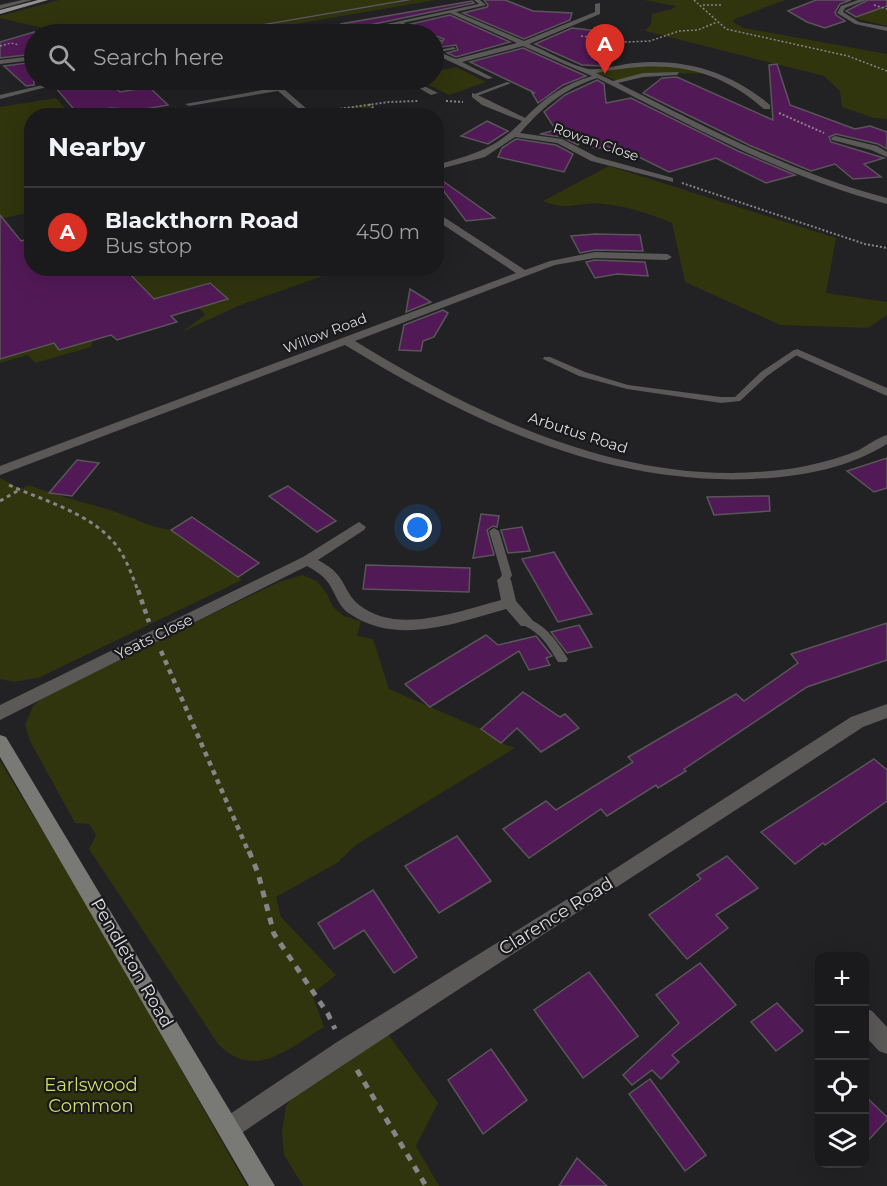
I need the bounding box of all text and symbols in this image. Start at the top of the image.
search box [24,24,444,90]
pin: A [586,25,624,74]
icon: search [45,41,78,74]
text: Search here [93,44,224,71]
street label: Rowan Close [551,119,641,165]
text: Nearby [48,131,145,163]
text: Blackthorn Road [105,207,299,234]
text: A [60,220,75,244]
text: 450 m [356,220,420,244]
text: Bus stop [105,234,192,258]
street label: Willow Road [281,309,369,357]
street label: Arbutus Road [526,407,630,458]
your location [403,513,432,542]
street label: Yeats Close [112,610,196,664]
street label: Clarence Road [495,872,617,960]
street label: Pendleton Road [86,894,178,1032]
map controls [815,952,869,1168]
button: + [815,952,869,1006]
button: − [815,1006,869,1060]
button: locate [815,1060,869,1114]
park label: Earlswood Common [44,1074,138,1117]
button: layers [815,1114,869,1168]

